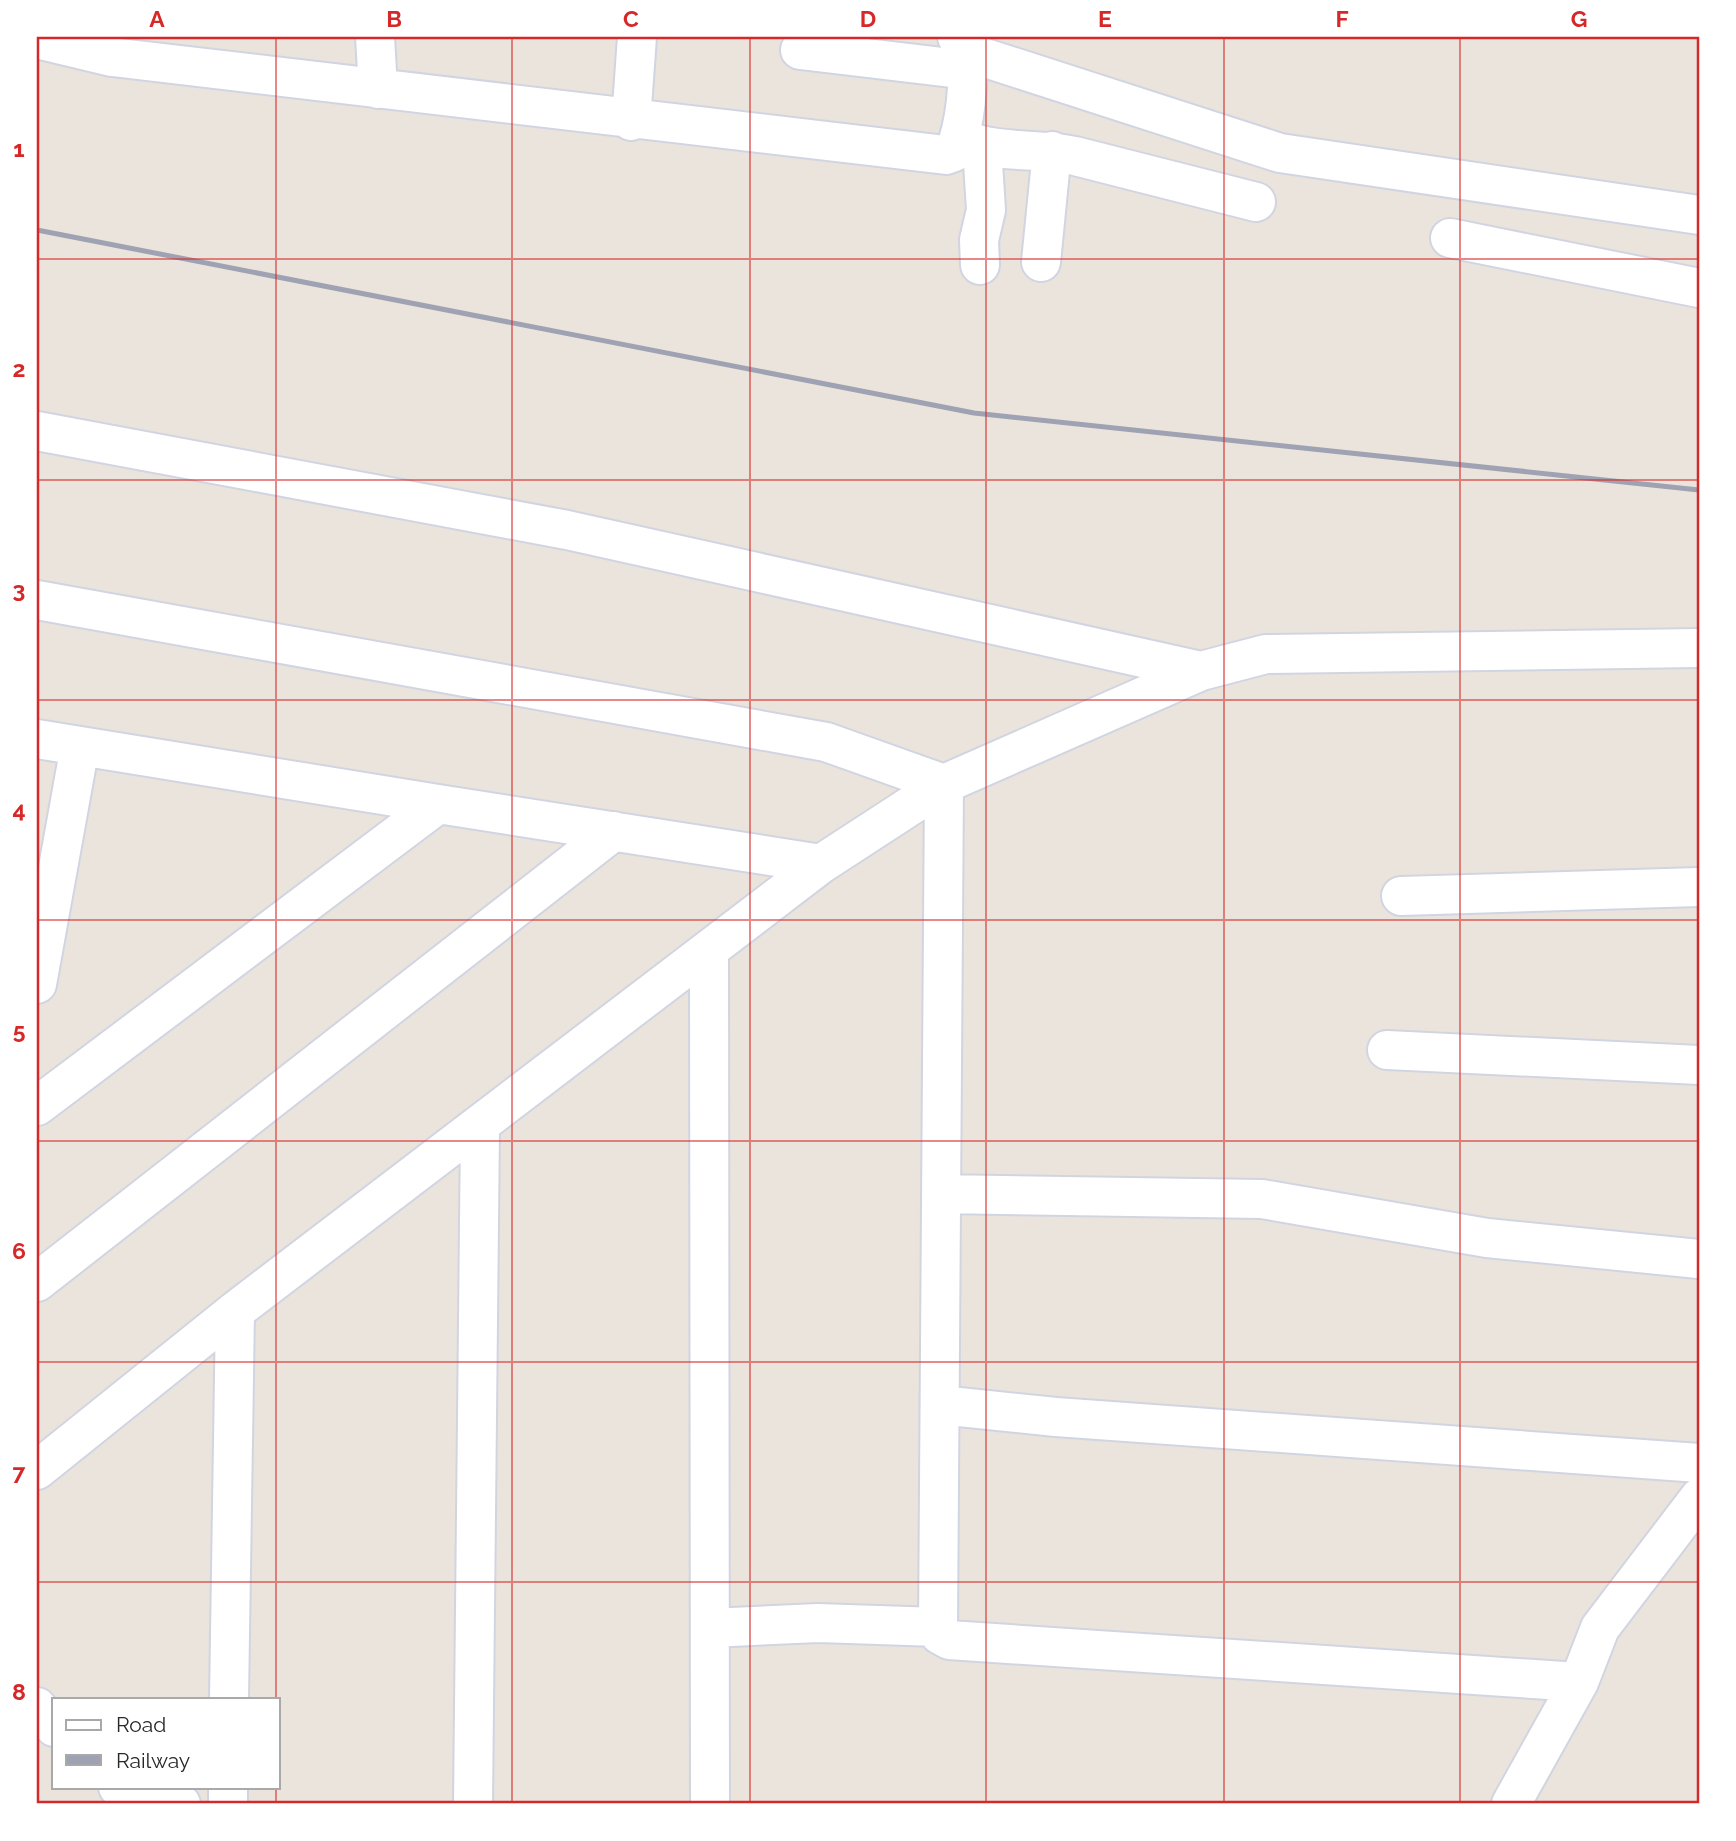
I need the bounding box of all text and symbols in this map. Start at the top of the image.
text: A [149,5,165,32]
text: B [386,5,402,32]
text: C [623,5,639,32]
text: D [860,5,876,32]
text: E [1098,5,1112,32]
text: F [1335,5,1349,32]
text: G [1571,5,1587,32]
text: 1 [13,135,25,162]
text: 2 [13,355,25,382]
text: 3 [13,576,25,603]
text: 4 [12,796,26,823]
text: 5 [13,1017,26,1044]
text: 6 [12,1237,26,1264]
text: 7 [13,1458,26,1485]
text: 8 [12,1678,26,1705]
legend [52,1698,280,1788]
text: Road [116,1712,166,1737]
text: Railway [116,1748,190,1773]

